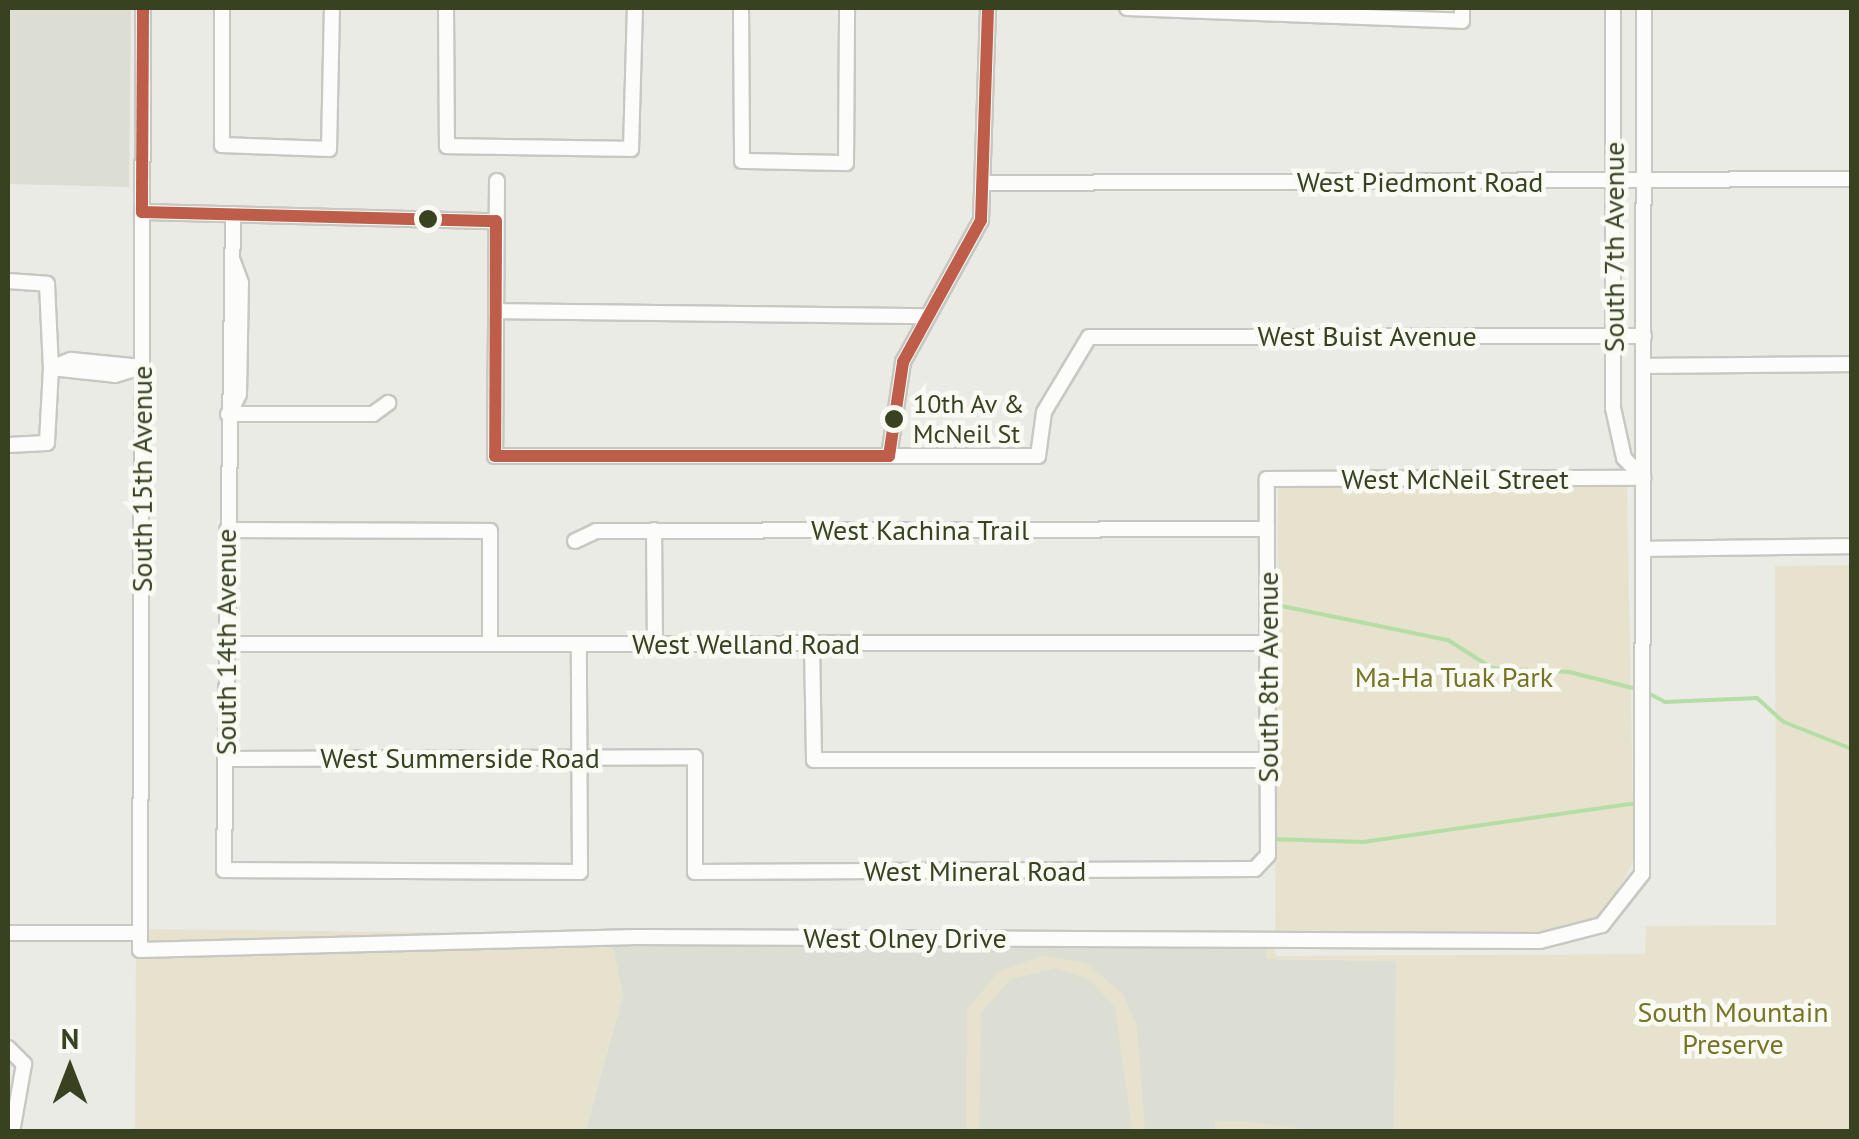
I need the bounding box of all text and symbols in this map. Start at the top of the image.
street label: South 7th Avenue [1597,141,1631,353]
street label: West Piedmont Road [1297,165,1543,199]
unlabelled marker [418,209,438,229]
street label: West Buist Avenue [1257,319,1477,353]
street label: South 15th Avenue [125,365,159,593]
place label: 10th Av & McNeil St [913,388,1026,449]
marker: 10th Av & McNeil St [884,409,904,429]
street label: West McNeil Street [1341,462,1569,496]
street label: West Kachina Trail [811,513,1029,547]
street label: South 14th Avenue [209,528,243,756]
street label: South 8th Avenue [1251,571,1285,783]
street label: West Welland Road [632,627,860,661]
park label: Ma-Ha Tuak Park [1354,660,1554,694]
street label: West Summerside Road [320,741,600,775]
street label: West Mineral Road [864,854,1086,888]
street label: West Olney Drive [803,921,1007,955]
park label: South Mountain Preserve [1637,995,1829,1061]
north arrow [20,1019,120,1119]
text: N [61,1020,79,1057]

